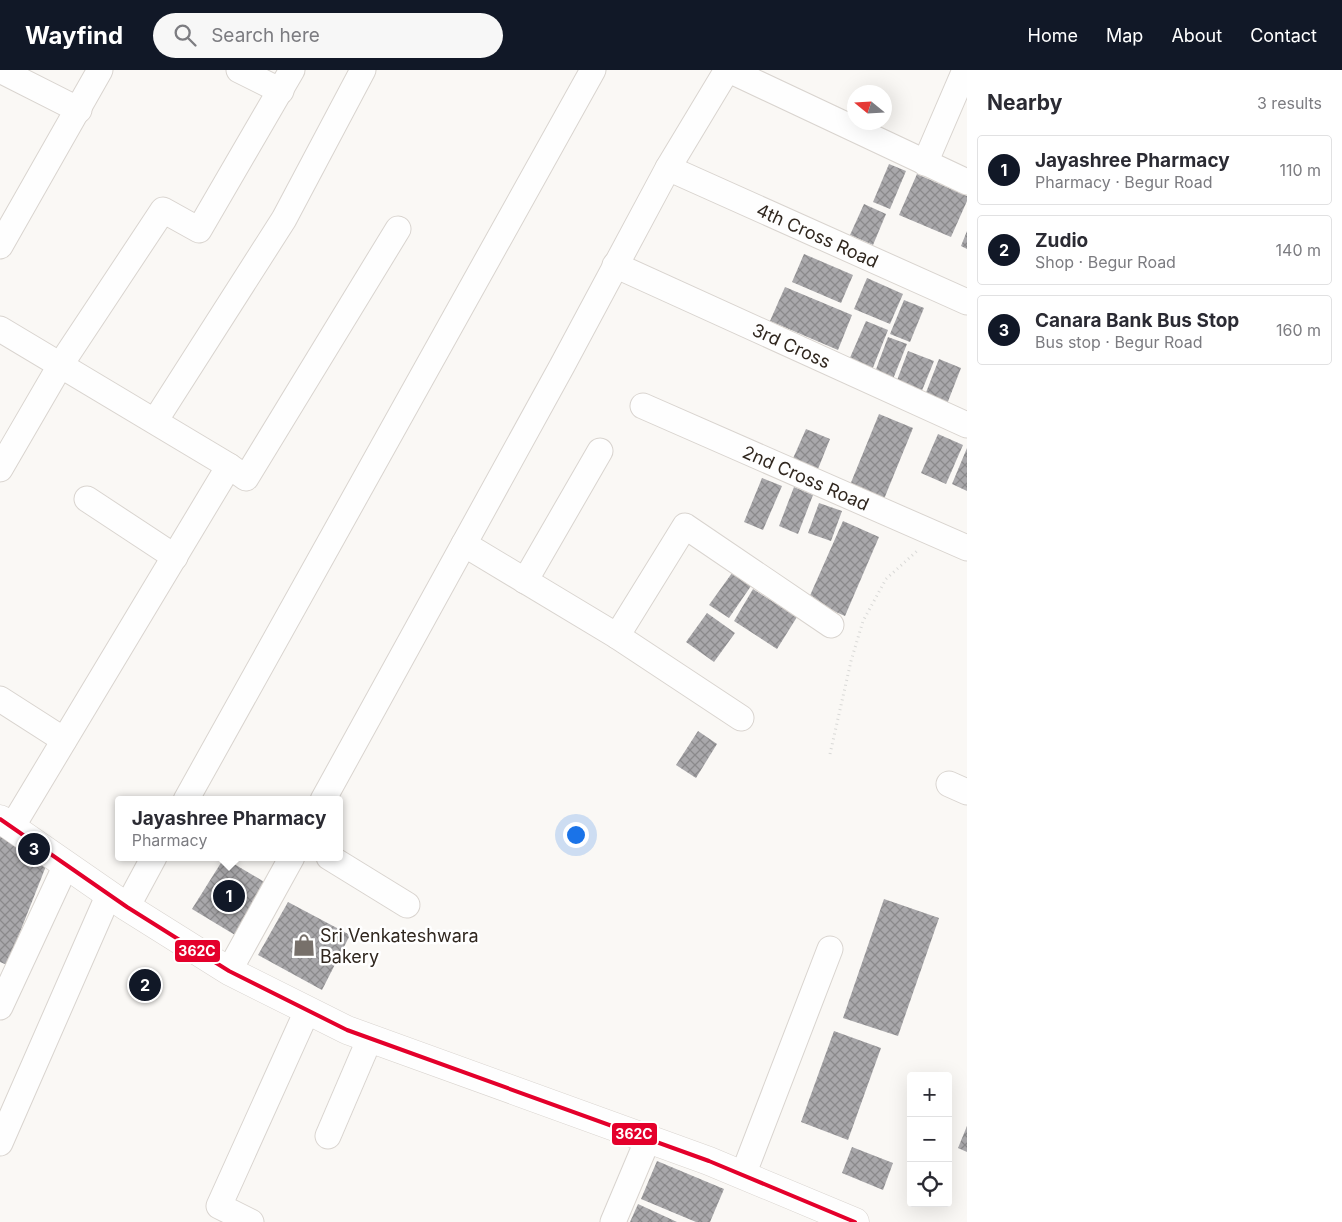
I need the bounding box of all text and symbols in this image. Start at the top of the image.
search box [153,13,503,58]
text: Wayfind [25,21,123,50]
icon: search [171,21,199,49]
text: Search here [211,24,320,47]
text: Home [1028,25,1078,46]
text: Map [1106,25,1143,46]
text: About [1171,25,1222,46]
text: Contact [1250,25,1317,46]
north arrow [847,85,892,130]
text: Nearby [987,90,1062,115]
text: 3 results [1257,93,1322,113]
text: Jayashree Pharmacy [1035,149,1230,172]
text: 1 [1001,160,1007,180]
text: 110 m [1279,160,1321,180]
text: Pharmacy · Begur Road [1035,172,1213,192]
street label: 4th Cross Road [753,199,882,271]
text: Zudio [1035,229,1088,252]
text: 2 [999,240,1009,260]
text: 140 m [1276,240,1321,260]
text: Shop · Begur Road [1035,252,1176,272]
text: Canara Bank Bus Stop [1035,309,1239,332]
street label: 3rd Cross [749,319,834,372]
text: 3 [999,320,1009,340]
text: 160 m [1276,320,1321,340]
text: Bus stop · Begur Road [1035,332,1203,352]
street label: 2nd Cross Road [740,441,872,514]
popup [115,796,343,861]
text: Jayashree Pharmacy [132,807,326,830]
your location [563,822,589,848]
pin: 3 [18,830,50,868]
text: Pharmacy [132,830,207,850]
pin: 1 [213,877,245,915]
place label: Sri Venkateshwara Bakery [320,925,479,967]
shop icon: Sri Venkateshwara Bakery [291,932,317,958]
line badge: 362C [174,939,221,963]
text: 362C [178,942,216,959]
pin: 2 [129,966,161,1004]
map controls [907,1072,952,1207]
button: + [907,1072,952,1117]
button: − [907,1117,952,1162]
line badge: 362C [611,1122,658,1146]
text: 362C [615,1125,653,1142]
button: locate [907,1162,952,1207]

